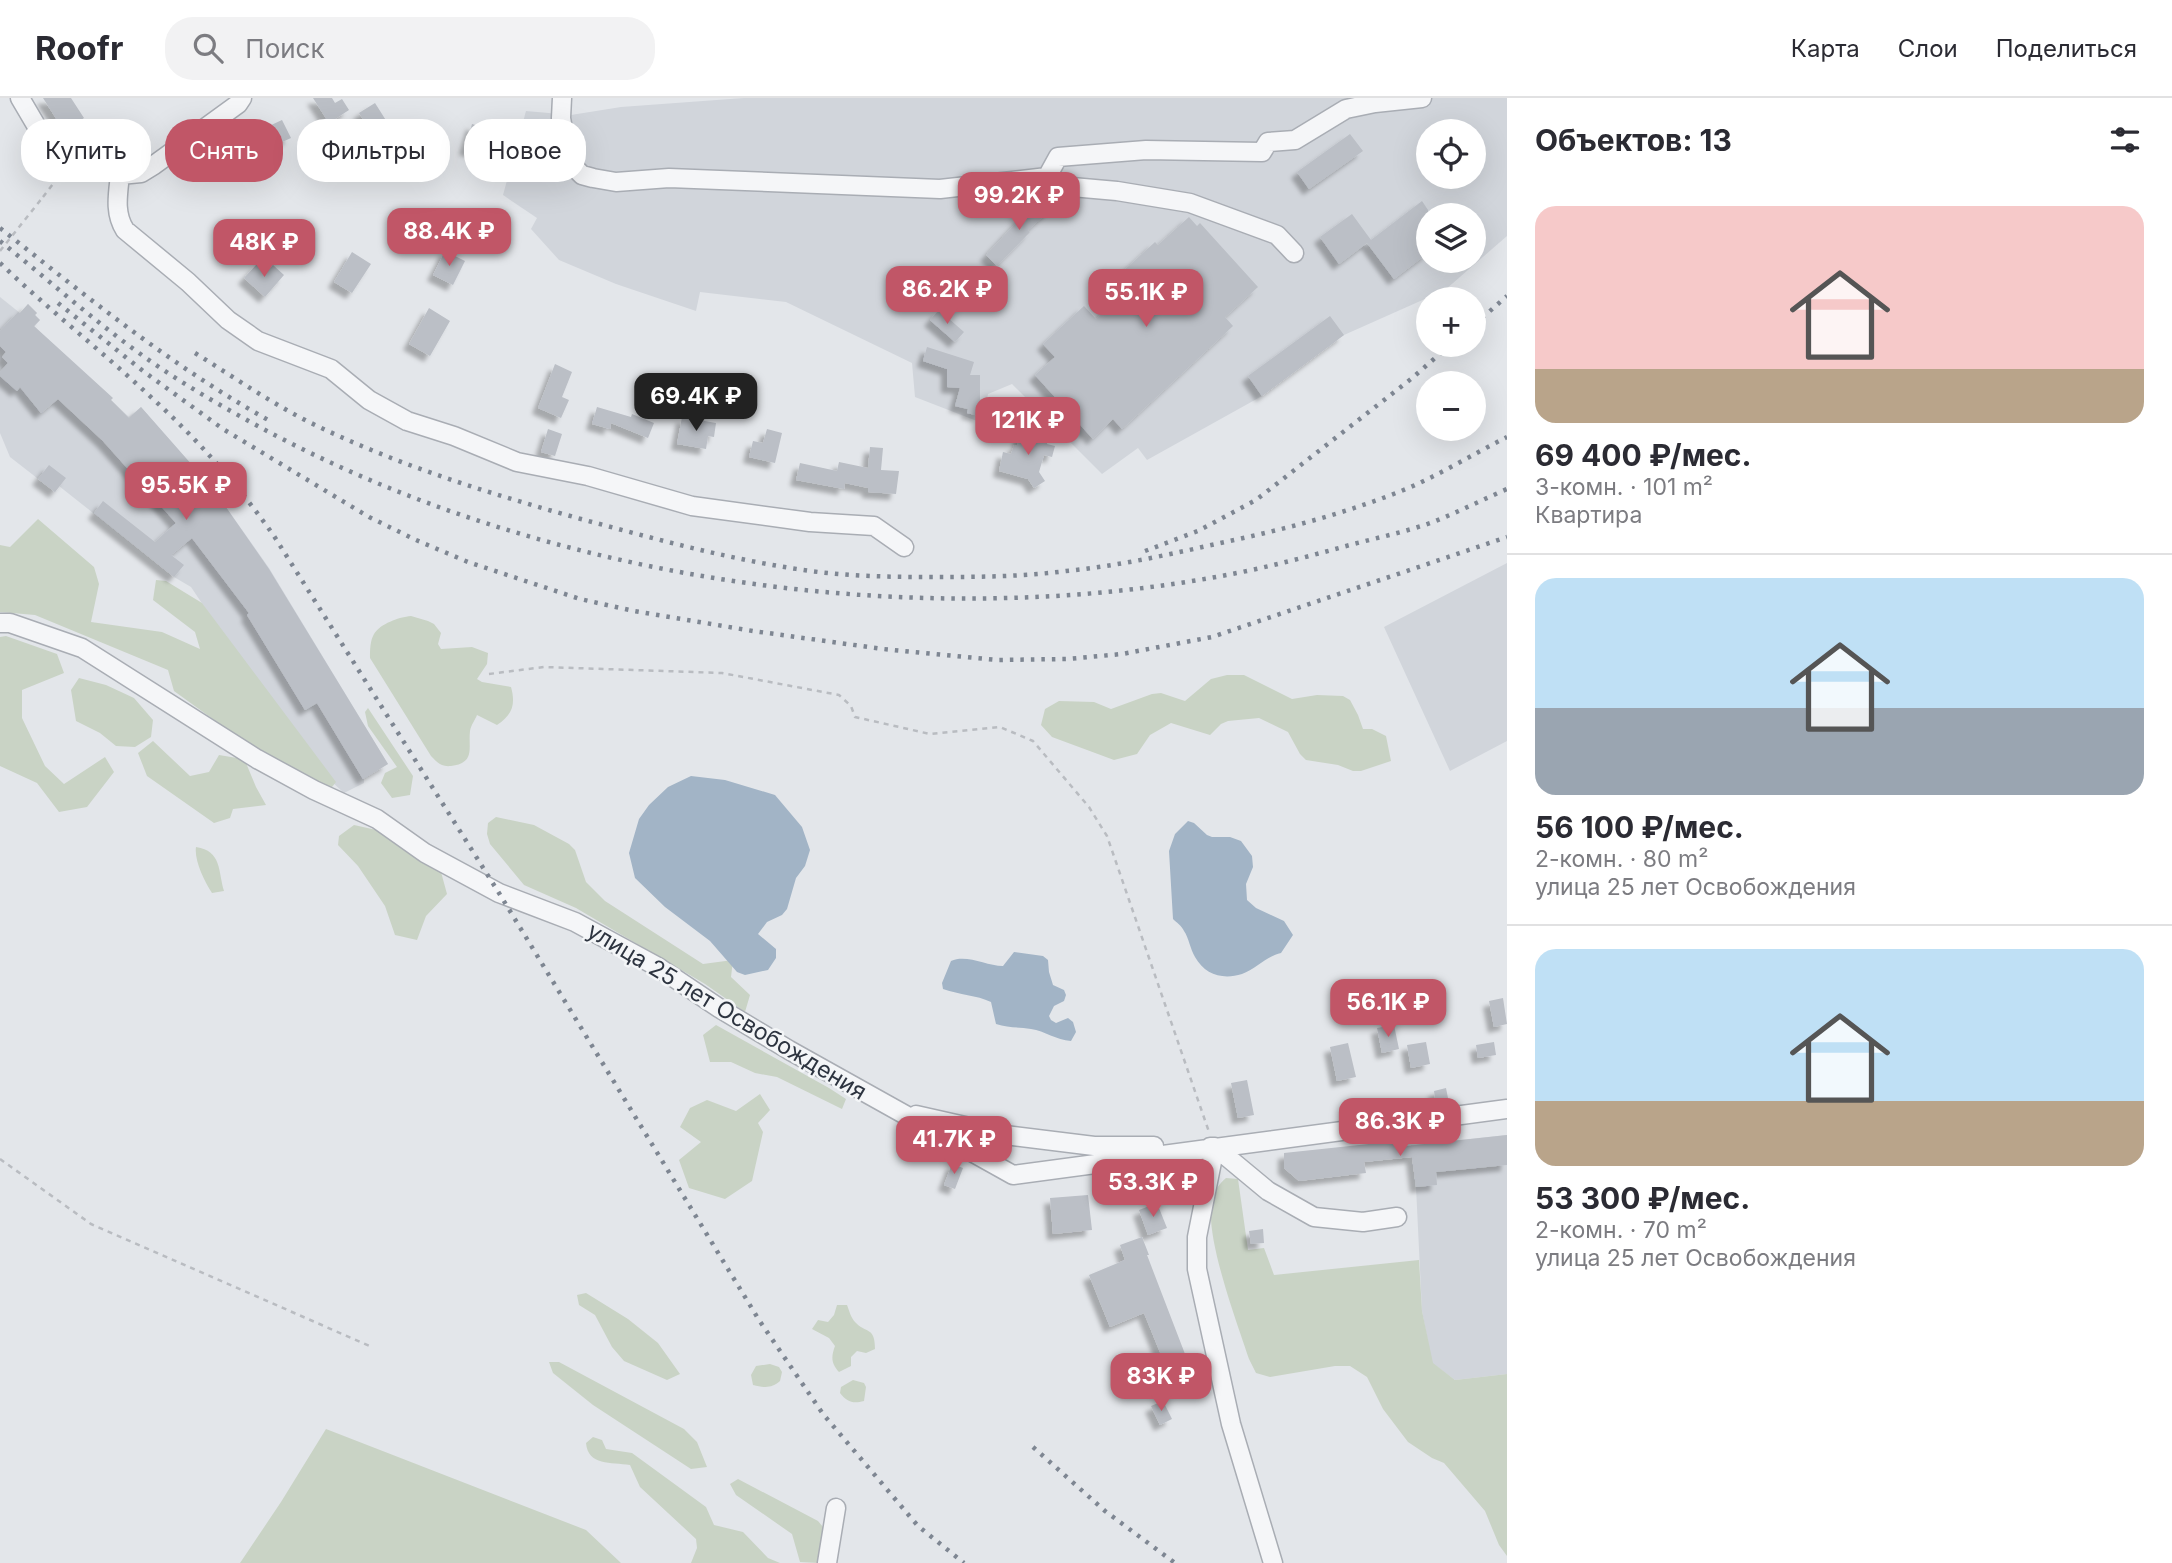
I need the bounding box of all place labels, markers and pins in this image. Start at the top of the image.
pin: 99.2K ₽ [954,172,1084,232]
pin: 88.4K ₽ [384,208,514,268]
pin: 48K ₽ [215,220,313,279]
pin: 86.2K ₽ [882,266,1012,326]
pin: 55.1K ₽ [1081,270,1211,329]
pin: 69.4K ₽ [631,374,761,433]
pin: 121K ₽ [971,398,1085,457]
pin: 95.5K ₽ [121,462,251,522]
pin: 56.1K ₽ [1323,979,1453,1039]
pin: 86.3K ₽ [1335,1098,1465,1158]
pin: 41.7K ₽ [889,1116,1019,1176]
pin: 53.3K ₽ [1088,1160,1218,1219]
pin: 83K ₽ [1112,1354,1210,1413]

